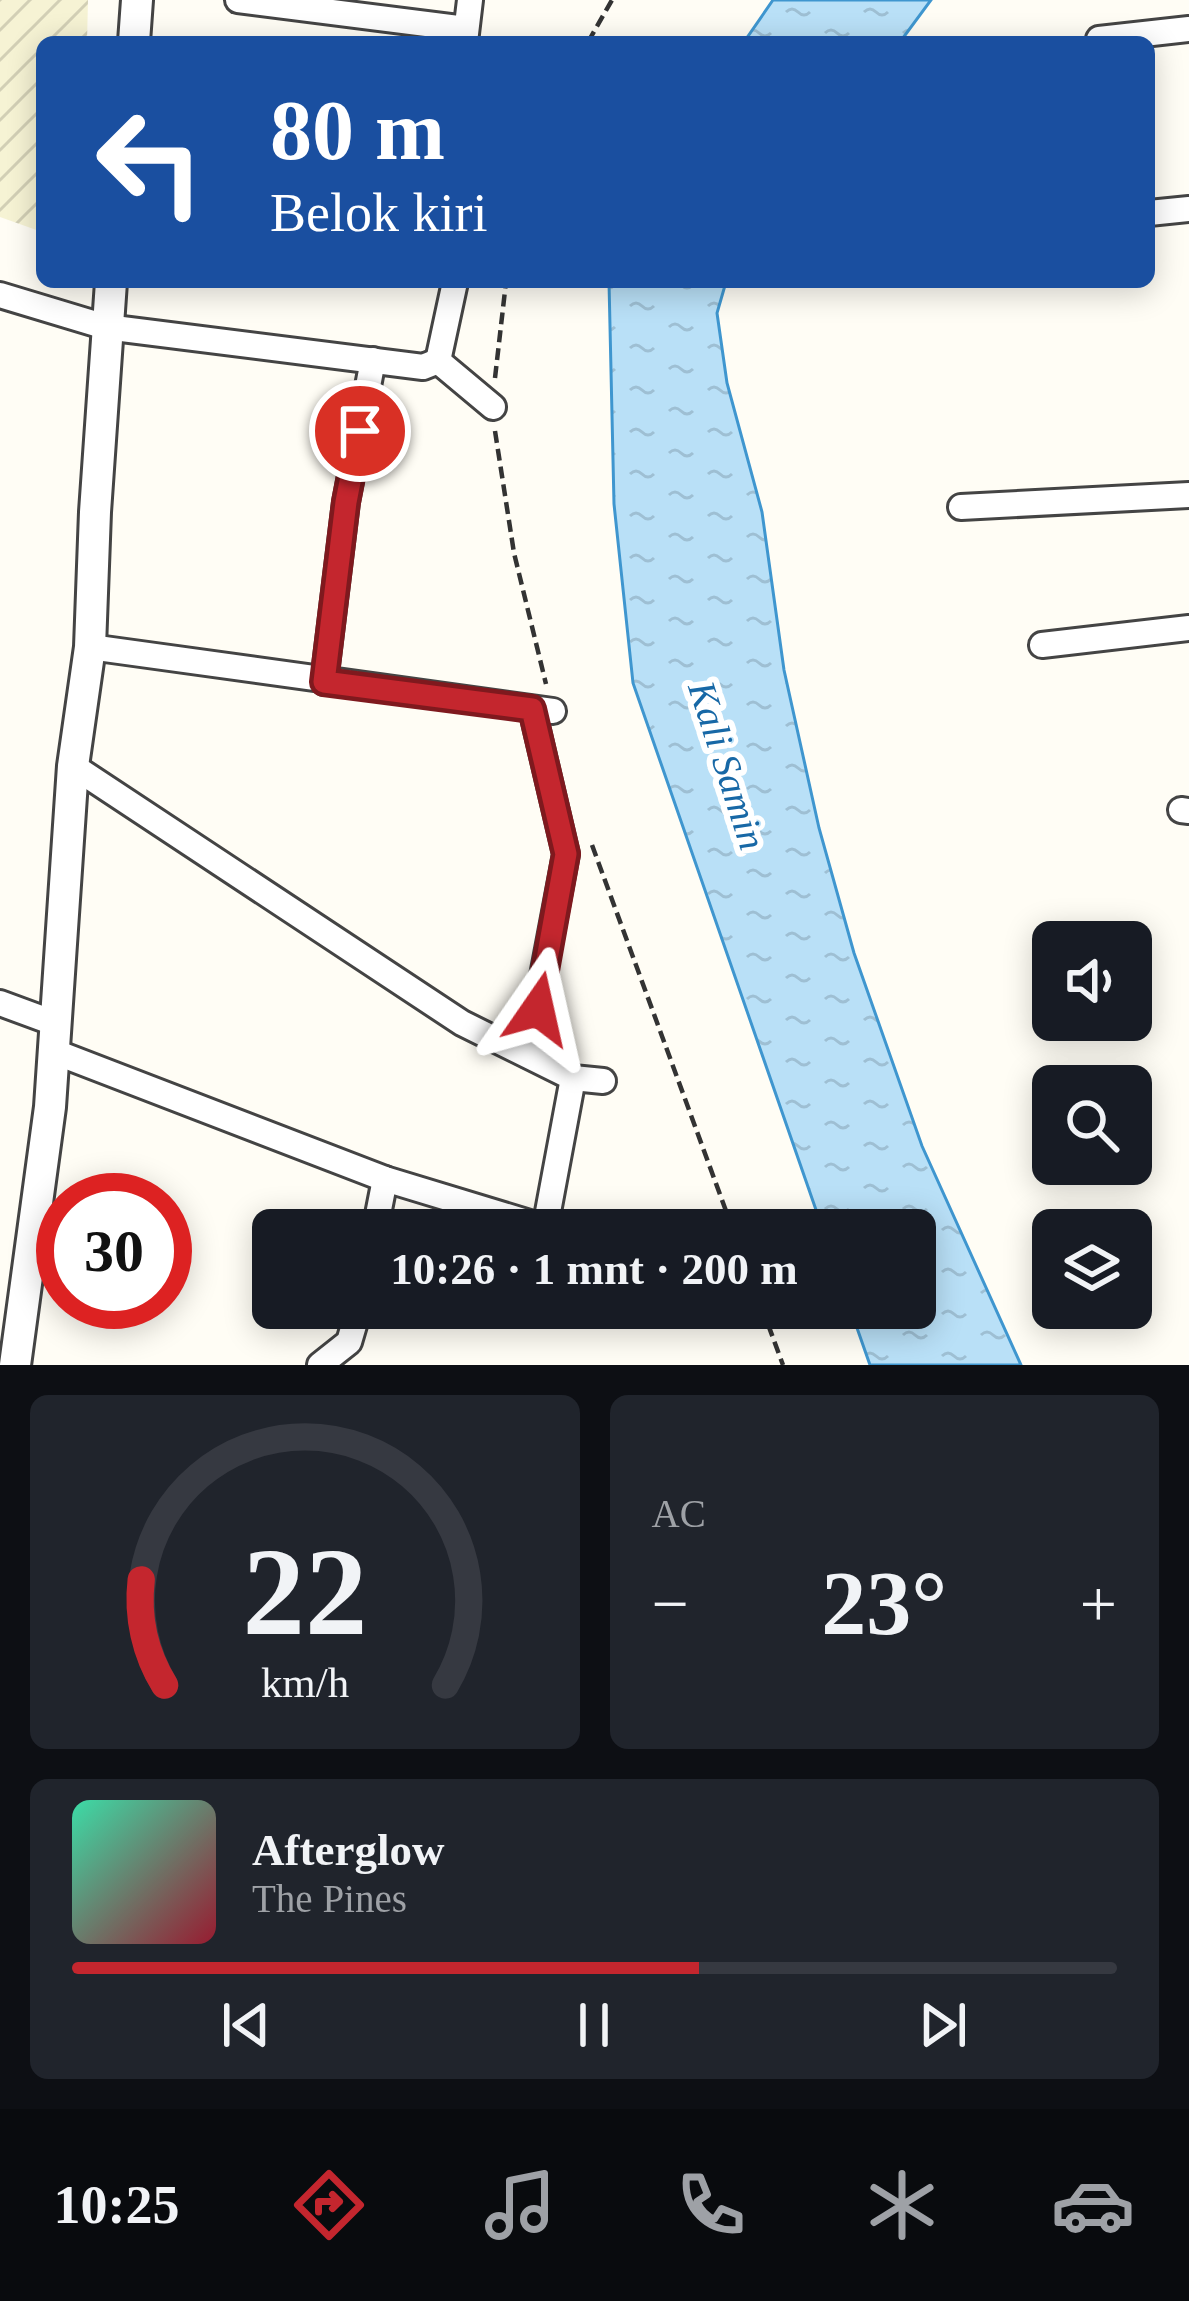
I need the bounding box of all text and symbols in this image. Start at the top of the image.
icon: left [72,84,228,240]
text: 80 m [270,84,445,177]
text: Belok kiri [270,183,487,243]
pin [309,380,411,482]
icon: arrive [327,398,393,464]
water label: Kali Samin [680,675,775,855]
map controls [1032,921,1152,1329]
button: sound [1032,921,1152,1041]
position arrow [475,946,601,1072]
button: search [1032,1065,1152,1185]
speed limit sign: 30 [36,1173,192,1329]
button: layers [1032,1209,1152,1329]
text: 10:26 · 1 mnt · 200 m [390,1244,798,1294]
text: AC [652,1492,706,1535]
text: 22 [242,1523,367,1661]
text: 23° [821,1554,947,1653]
text: − [652,1567,689,1640]
text: + [1080,1567,1117,1640]
text: km/h [261,1659,349,1706]
text: Afterglow [252,1825,444,1875]
text: The Pines [252,1877,407,1920]
icon: previous [213,1992,279,2058]
icon: pause [561,1992,627,2058]
icon: next [910,1992,976,2058]
icon: directions [287,2163,371,2247]
icon: music [478,2163,562,2247]
icon: phone [669,2163,753,2247]
icon: climate [860,2163,944,2247]
icon: car [1051,2163,1135,2247]
text: 10:25 [54,2175,180,2235]

